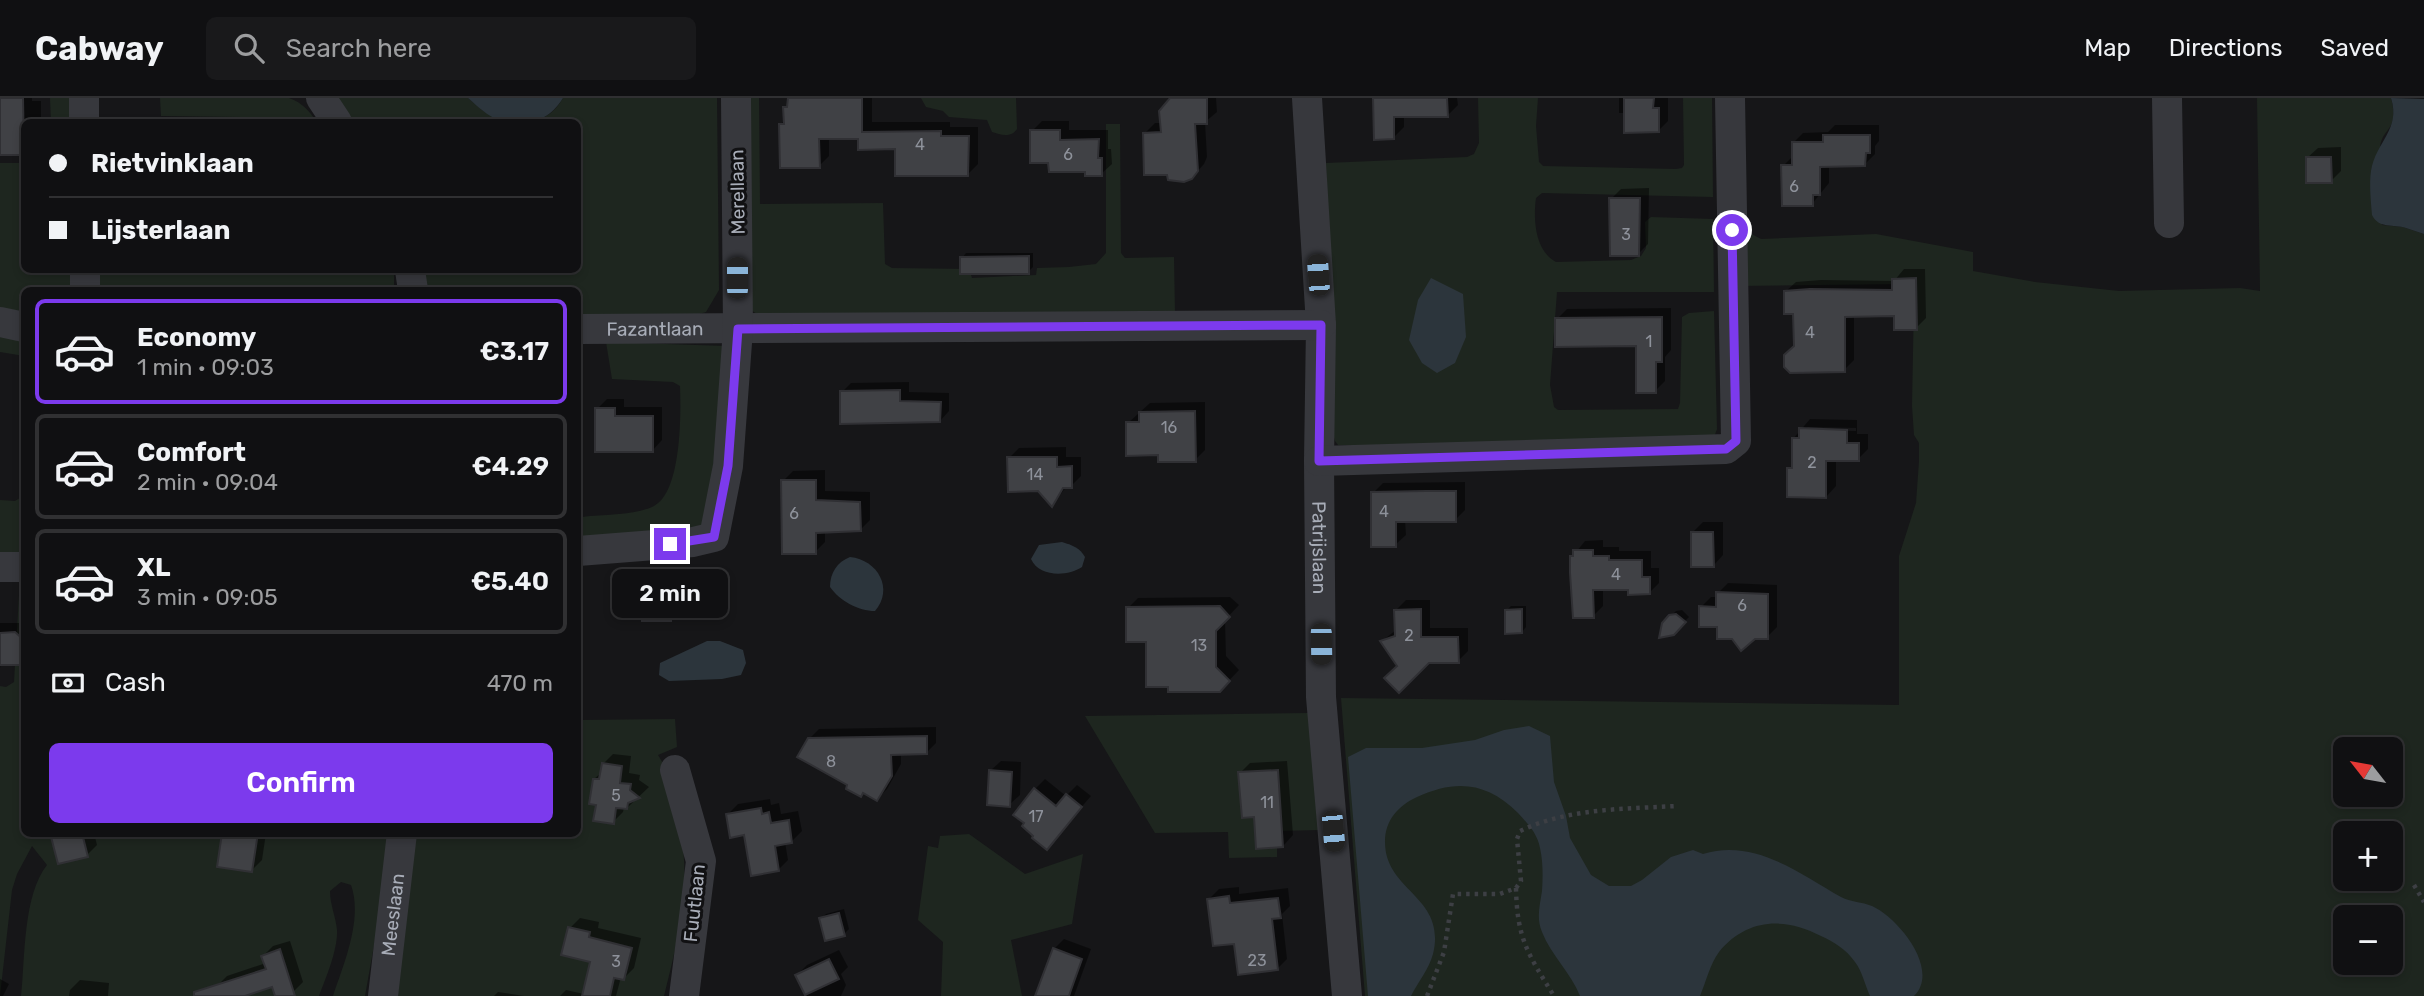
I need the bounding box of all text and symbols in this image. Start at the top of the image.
search box [206,17,696,80]
text: Cabway [35,29,164,68]
icon: search [230,29,268,67]
text: Search here [286,33,432,64]
text: Map [2084,34,2131,62]
text: Directions [2169,34,2282,62]
text: Saved [2320,34,2389,62]
house number: 4 [915,135,925,154]
house number: 6 [1063,145,1073,164]
text: Rietvinklaan [91,148,254,179]
street label: Merellaan [725,149,750,235]
house number: 6 [1789,177,1799,196]
route start [1716,214,1748,246]
text: Lijsterlaan [91,215,230,246]
house number: 3 [1621,225,1631,244]
car [1307,253,1330,297]
car [727,257,748,299]
street label: Fazantlaan [606,317,704,341]
icon: car [53,320,116,383]
text: Economy [137,322,256,353]
house number: 4 [1805,323,1815,342]
house number: 1 [1646,332,1652,351]
text: €3.17 [480,336,549,367]
text: 1 min · 09:03 [137,353,274,381]
house number: 16 [1161,418,1178,437]
icon: car [53,435,116,498]
text: Comfort [137,437,246,468]
text: €4.29 [472,451,549,482]
house number: 2 [1807,453,1817,472]
house number: 14 [1027,465,1043,484]
text: 2 min · 09:04 [137,468,278,496]
street label: Patrijslaan [1307,501,1331,594]
house number: 4 [1379,502,1389,521]
house number: 6 [789,504,799,523]
route end [654,528,686,560]
icon: car [53,550,116,613]
text: XL [137,552,170,583]
house number: 4 [1611,565,1621,584]
text: €5.40 [471,566,549,597]
callout: 2 min [612,569,728,618]
text: 2 min [639,579,701,607]
text: 3 min · 09:05 [137,583,278,611]
house number: 6 [1737,596,1747,615]
car [1311,623,1332,665]
house number: 2 [1404,626,1414,645]
house number: 13 [1191,636,1207,655]
icon: cash [49,664,87,702]
text: Cash [105,667,166,698]
text: 470 m [487,669,553,697]
north arrow [2333,737,2403,807]
map controls [2333,737,2403,975]
button: Confirm [49,743,553,823]
house number: 8 [826,752,836,771]
house number: 5 [611,786,621,805]
house number: 11 [1260,793,1274,812]
house number: 17 [1028,807,1044,826]
car [1321,809,1346,853]
button: + [2333,821,2403,891]
street label: Fuutlaan [679,863,710,943]
street label: Meeslaan [377,872,409,957]
button: − [2333,905,2403,975]
house number: 23 [1247,951,1267,970]
house number: 3 [611,952,621,971]

